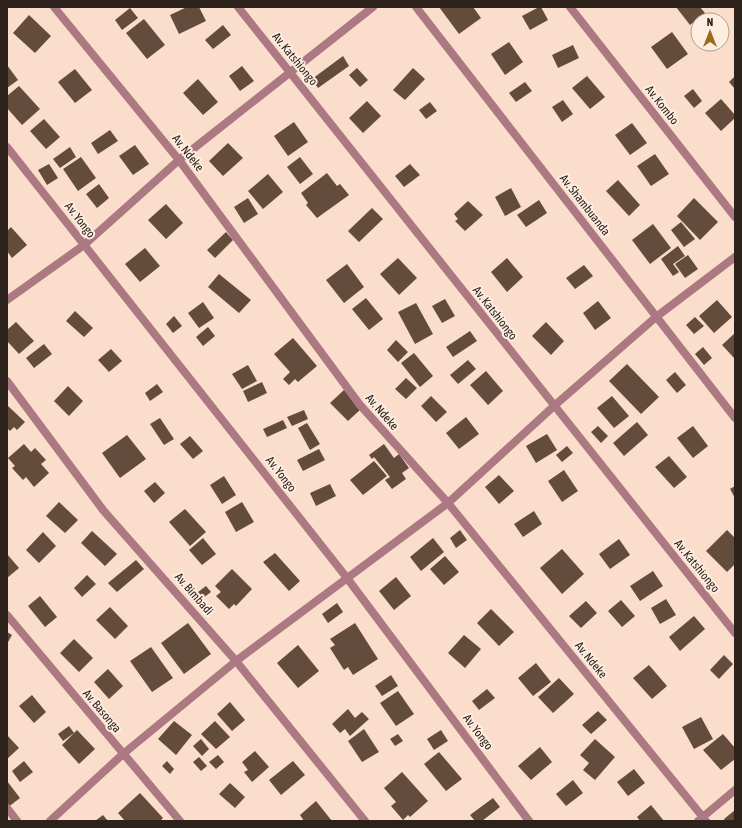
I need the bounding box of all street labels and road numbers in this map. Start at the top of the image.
street label: Av. Katshiongo [269,30,321,88]
street label: Av. Kombo [642,83,682,128]
street label: Av. Ndeke [169,132,207,174]
street label: Av. Shambuanda [557,172,613,238]
street label: Av. Yongo [62,200,98,241]
street label: Av. Katshiongo [470,284,520,343]
street label: Av. Ndeke [363,391,401,433]
street label: Av. Yongo [263,454,299,495]
street label: Av. Katshiongo [671,537,723,595]
street label: Av. Bimbadi [172,570,216,618]
street label: Av. Ndeke [572,639,610,681]
street label: Av. Basonga [80,687,124,735]
street label: Av. Yongo [460,711,496,753]

